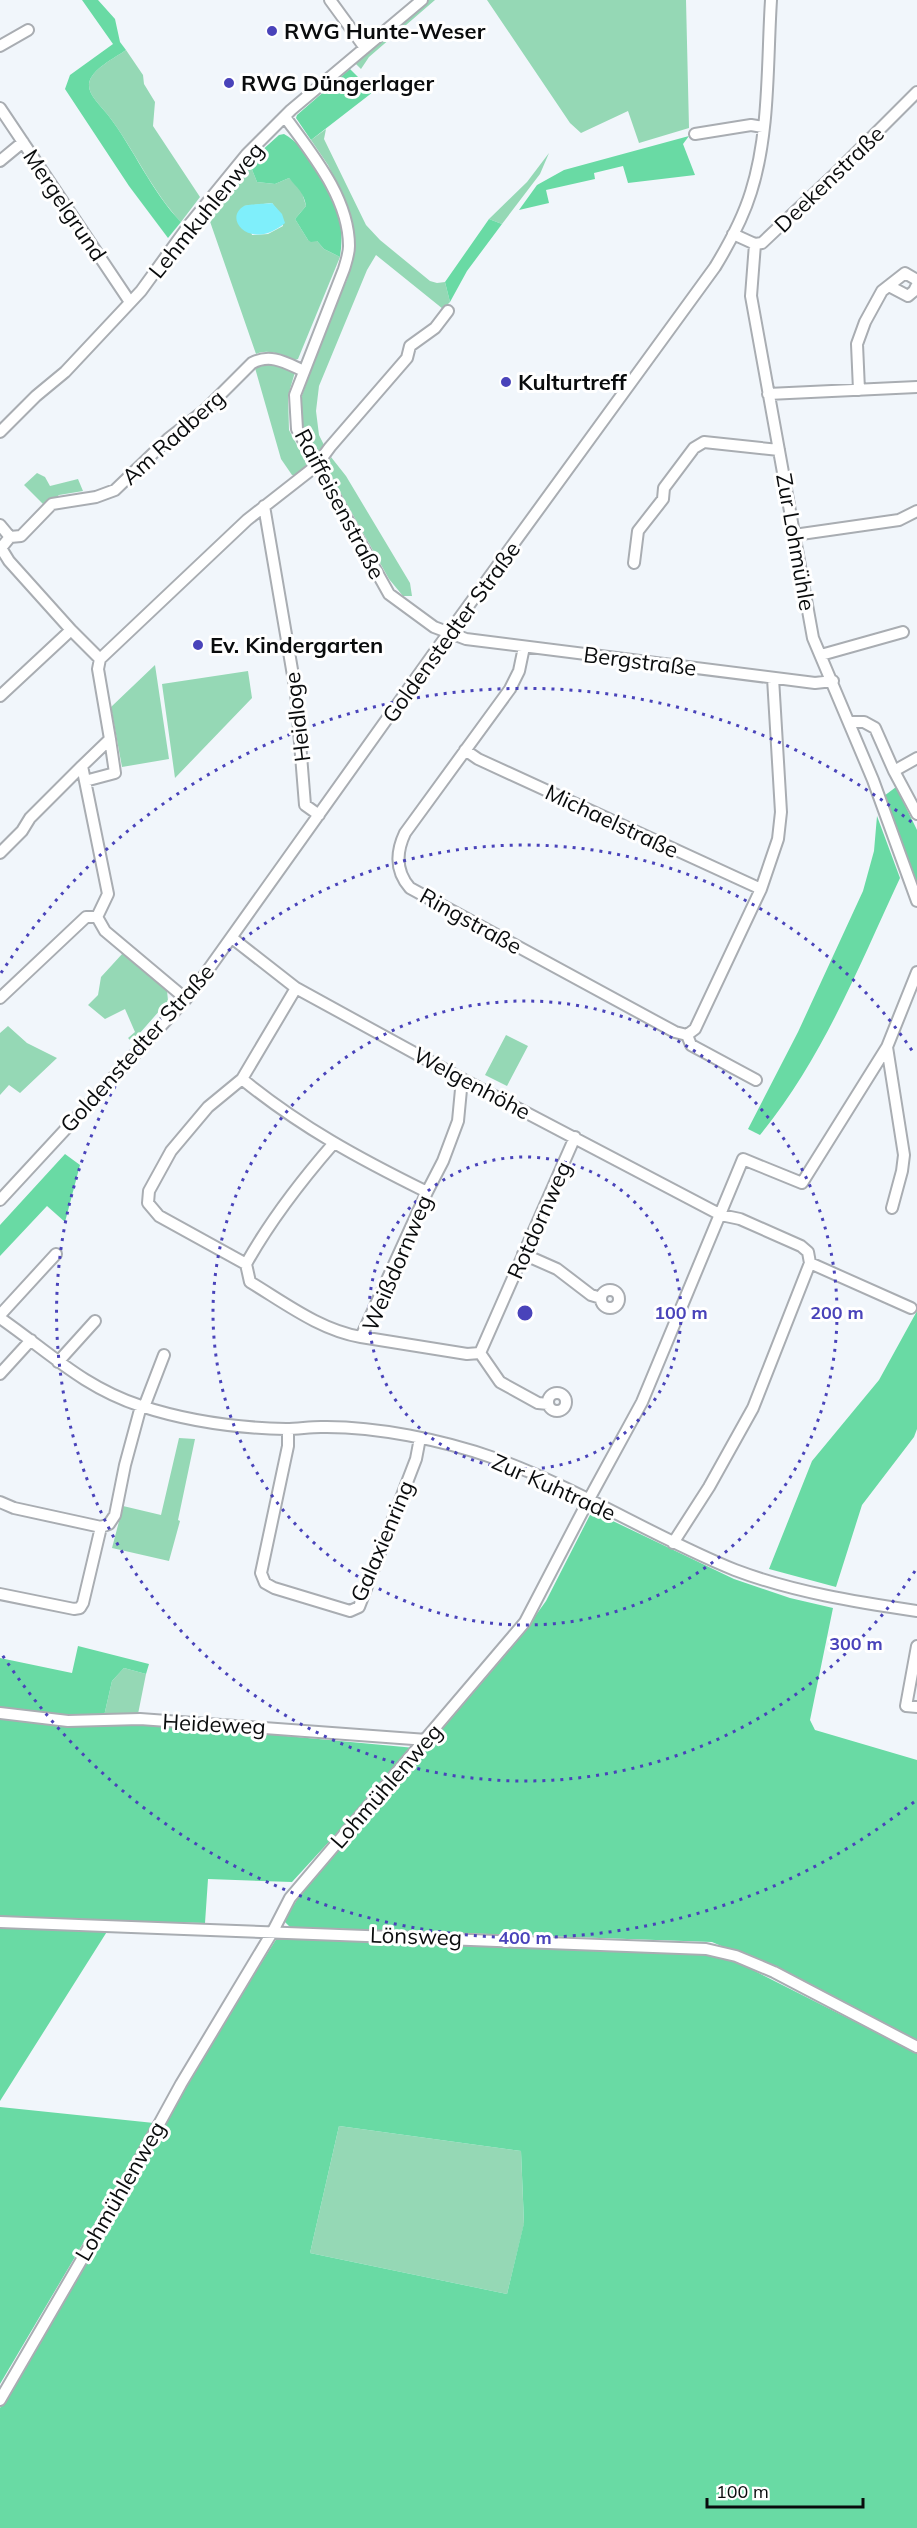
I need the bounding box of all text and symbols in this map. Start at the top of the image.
place label: RWG Hunte-Weser [284,17,486,45]
marker: RWG Hunte-Weser [265,24,279,38]
place label: RWG Düngerlager [241,69,434,97]
marker: RWG Düngerlager [222,76,236,90]
street label: Deekenstraße [768,120,890,238]
street label: Lehmkuhlenweg [143,136,269,284]
street label: Mergelgrund [17,144,113,266]
place label: Kulturtreff [518,368,627,396]
marker: Kulturtreff [499,375,513,389]
street label: Am Radberg [116,383,230,491]
street label: Raiffeisenstraße [289,424,391,584]
street label: Zur Lohmühle [770,471,822,613]
street label: Goldenstedter Straße [376,536,526,728]
place label: Ev. Kindergarten [210,631,383,659]
marker: Ev. Kindergarten [191,638,205,652]
street label: Bergstraße [582,640,698,682]
street label: Heidloge [278,670,316,764]
street label: Michaelstraße [541,778,683,864]
street label: Ringstraße [415,882,527,960]
street label: Goldenstedter Straße [54,958,220,1138]
street label: Welgenhöhe [409,1040,535,1126]
street label: Rotdornweg [501,1157,577,1283]
street label: Weißdornweg [356,1191,438,1335]
text: 100 m [654,1301,708,1324]
text: 200 m [810,1301,864,1324]
centre of rings [515,1303,535,1323]
street label: Zur Kuhtrade [488,1447,620,1527]
street label: Galaxienring [344,1476,420,1606]
text: 300 m [829,1632,883,1655]
street label: Heideweg [162,1707,266,1741]
street label: Lohmühlenweg [324,1718,448,1854]
street label: Lönsweg [369,1920,463,1952]
text: 400 m [498,1926,552,1949]
street label: Lohmühlenweg [69,2116,171,2266]
scale bar [707,2471,863,2509]
text: 100 m [716,2480,769,2503]

